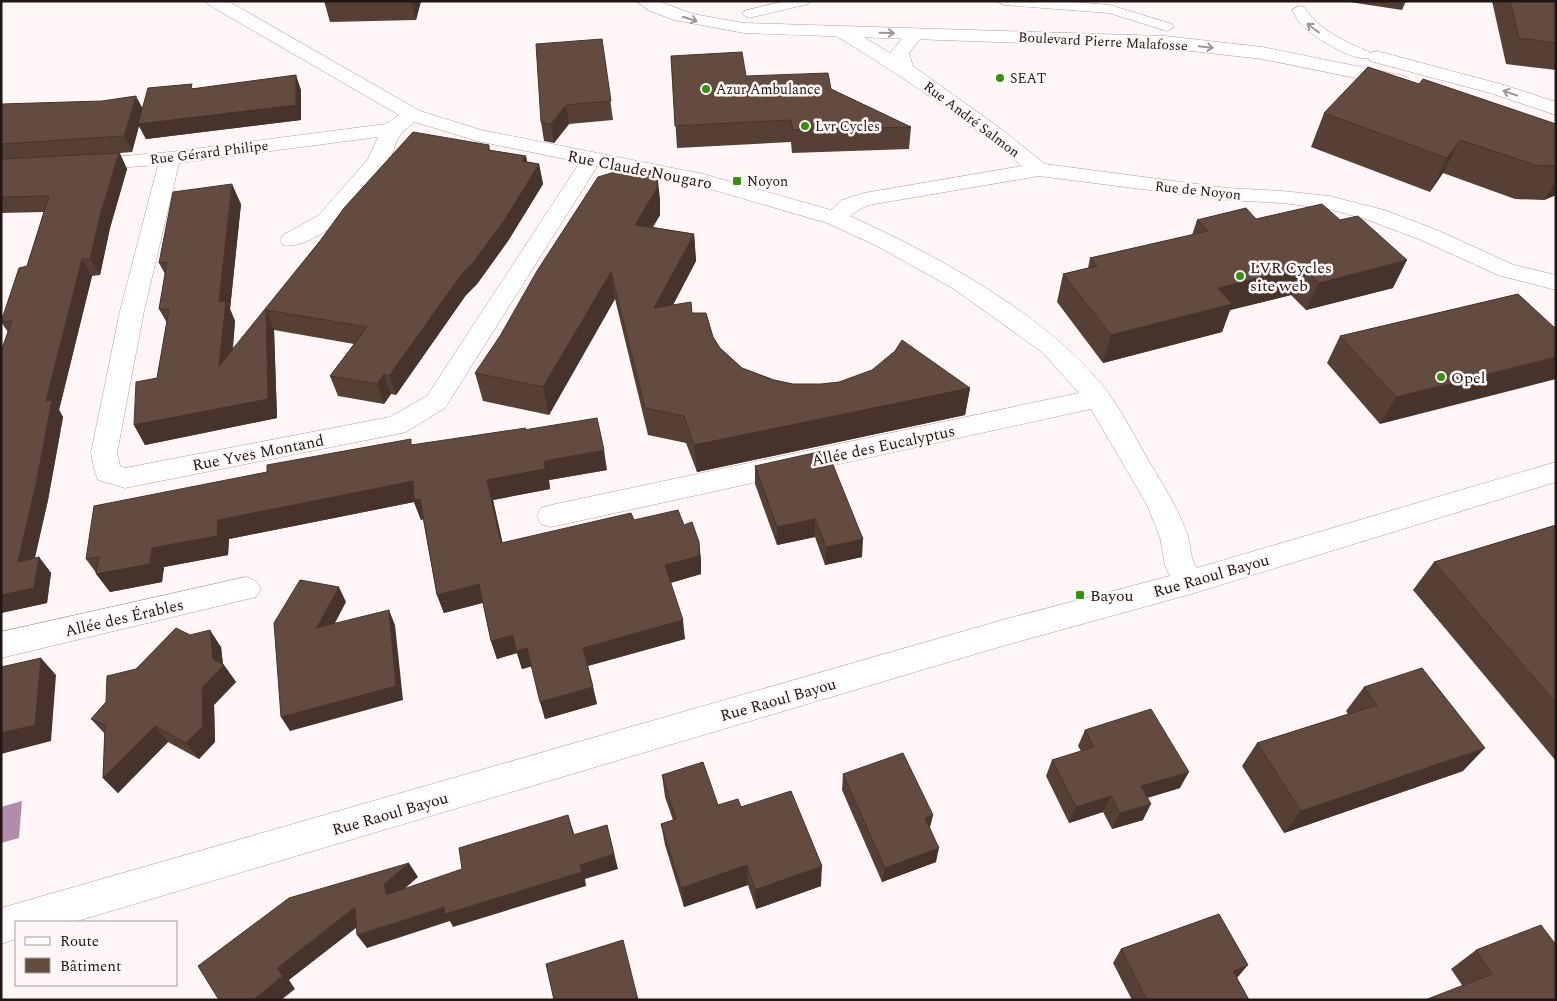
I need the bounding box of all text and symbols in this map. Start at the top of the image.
one-way arrow [682,15,697,24]
one-way arrow [1307,22,1320,33]
street label: Boulevard Pierre Malafosse [1018,27,1188,56]
one-way arrow [878,29,894,38]
one-way arrow [1198,42,1214,52]
place label: SEAT [1010,68,1046,89]
marker: SEAT [994,72,1006,84]
street label: Rue André Salmon [919,76,1024,163]
place label: Azur Ambulance [716,79,821,100]
marker: Azur Ambulance [700,83,712,95]
one-way arrow [1502,88,1518,97]
place label: Lvr Cycles [815,116,880,137]
marker: Lvr Cycles [799,120,811,132]
street label: Rue Gérard Philipe [149,135,270,170]
street label: Rue Claude Nougaro [565,144,714,196]
place label: Noyon [747,171,788,192]
marker: Noyon [731,175,743,187]
street label: Rue de Noyon [1154,176,1242,205]
place label: LVR Cycles site web [1250,256,1332,298]
marker: LVR Cycles site web [1234,270,1246,282]
place label: Opel [1451,366,1486,390]
marker: Opel [1435,371,1447,383]
street label: Allée des Eucalyptus [809,419,957,473]
street label: Rue Yves Montand [190,428,326,478]
street label: Rue Raoul Bayou [1150,548,1272,604]
place label: Bayou [1090,584,1134,608]
marker: Bayou [1074,589,1086,601]
street label: Allée des Érables [62,593,186,643]
street label: Rue Raoul Bayou [717,672,839,728]
street label: Rue Raoul Bayou [329,786,451,842]
legend [15,921,178,986]
text: Route [60,930,99,953]
text: Bâtiment [60,955,121,978]

